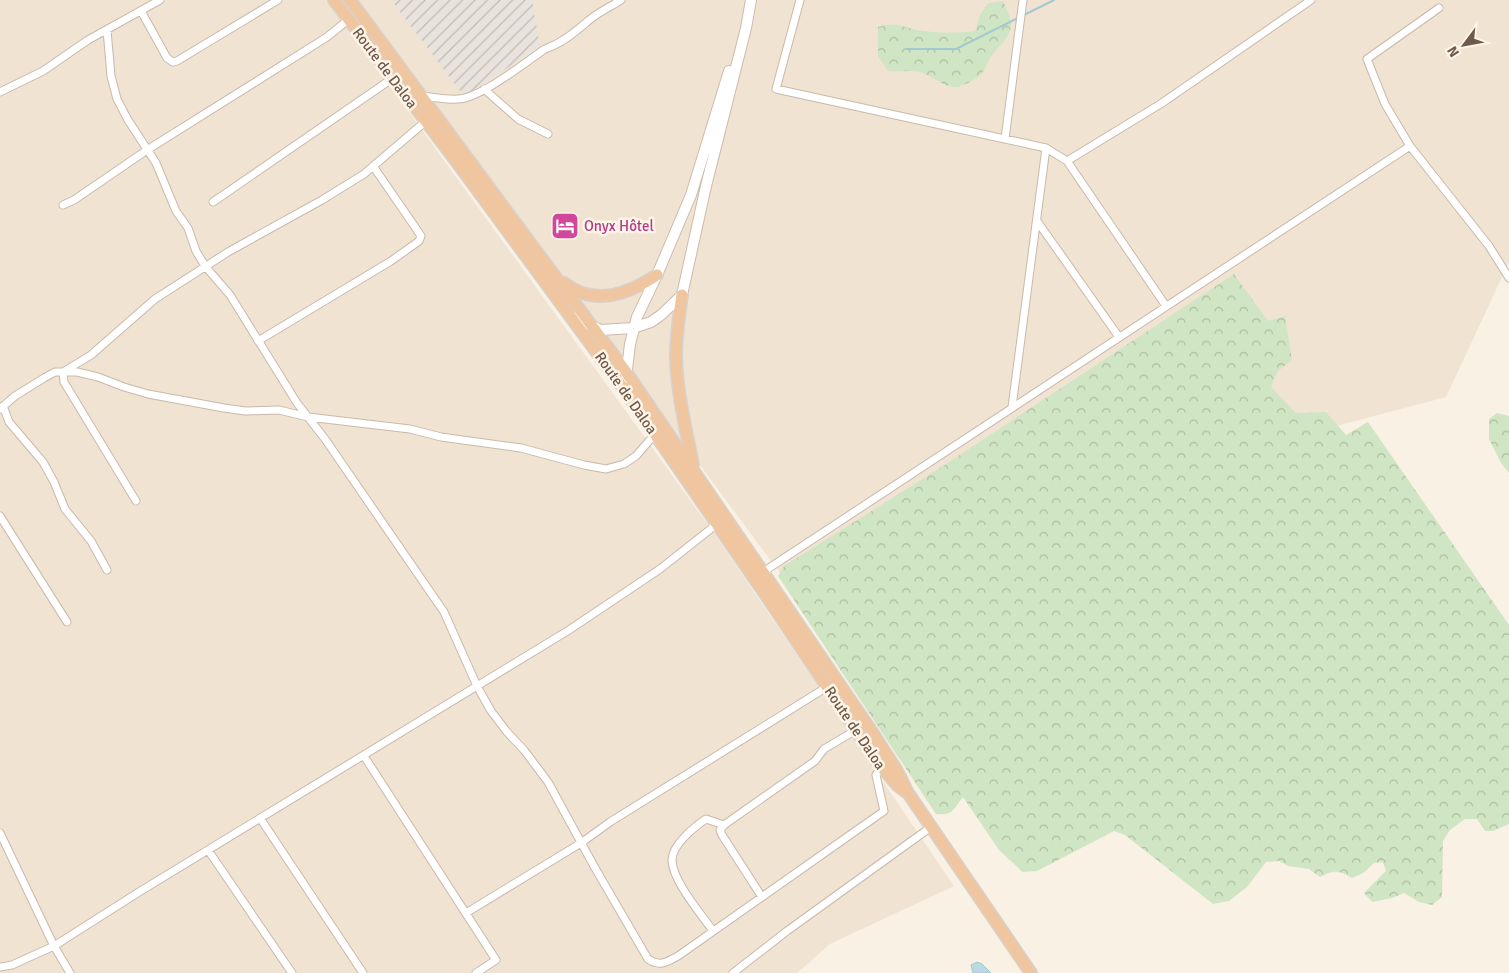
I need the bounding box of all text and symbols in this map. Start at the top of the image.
north arrow [1439,20,1489,70]
street label: Route de Daloa [349,24,421,112]
text: N [1444,43,1463,60]
hotel icon: Onyx Hôtel [550,211,580,241]
place label: Onyx Hôtel [584,217,654,235]
street label: Route de Daloa [591,348,661,438]
street label: Route de Daloa [821,683,889,773]

